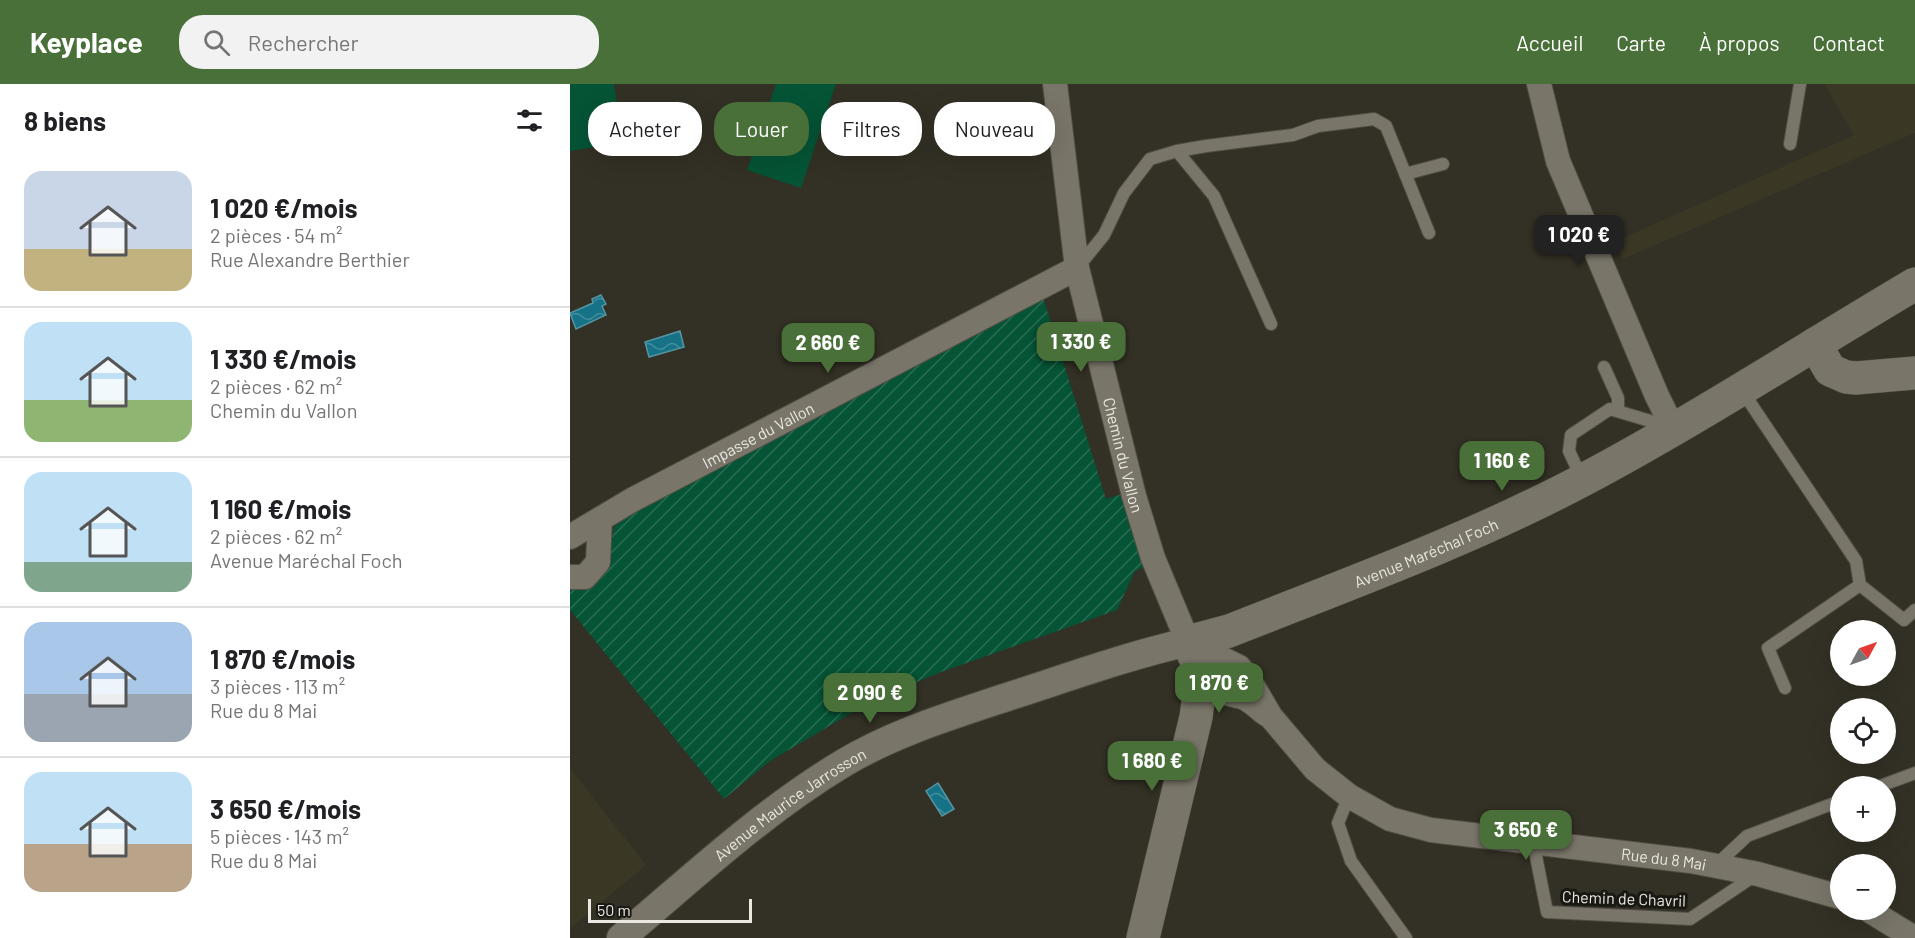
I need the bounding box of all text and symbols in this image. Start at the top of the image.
search box [179,15,599,69]
text: Keyplace [30,25,143,59]
icon: search [200,26,233,59]
text: Rechercher [248,29,359,55]
text: Accueil [1516,30,1583,55]
text: Carte [1616,30,1666,55]
text: À propos [1699,30,1780,55]
text: Contact [1813,30,1885,55]
chip: Acheter [588,102,702,156]
chip: Louer [714,102,809,156]
chip: Filtres [821,102,922,156]
chip: Nouveau [934,102,1055,156]
icon: filters [513,104,546,137]
text: 8 biens [24,105,106,136]
text: 1 020 €/mois [210,192,358,223]
icon: home [72,195,144,267]
pin: 1 020 € [1524,215,1634,266]
text: 1 020 € [1548,222,1610,246]
text: 2 pièces · 54 m² [210,223,343,247]
text: Rue Alexandre Berthier [210,247,410,271]
pin: 1 330 € [1026,322,1136,373]
pin: 2 660 € [773,323,883,374]
text: 1 330 € [1051,329,1111,353]
text: 2 660 € [796,330,860,354]
text: 1 330 €/mois [210,343,356,374]
icon: home [72,346,144,418]
text: 2 pièces · 62 m² [210,374,342,398]
street label: Chemin du Vallon [1100,395,1148,515]
street label: Impasse du Vallon [699,397,817,471]
text: Chemin du Vallon [210,398,357,422]
pin: 1 160 € [1447,441,1557,492]
text: 1 160 € [1474,448,1530,472]
text: 1 160 €/mois [210,493,351,524]
icon: home [72,496,144,568]
street label: Avenue Maréchal Foch [1351,514,1501,591]
text: 2 pièces · 62 m² [210,524,342,548]
text: Avenue Maréchal Foch [210,548,403,572]
north arrow [1830,620,1896,686]
map controls [1830,620,1896,920]
text: 1 870 €/mois [210,643,355,674]
icon: home [72,646,144,718]
pin: 1 870 € [1164,663,1274,714]
text: 1 870 € [1189,670,1249,694]
pin: 2 090 € [815,673,925,724]
text: 3 pièces · 113 m² [210,674,345,698]
text: 2 090 € [837,680,903,704]
text: Rue du 8 Mai [210,698,317,722]
button: locate [1830,698,1896,764]
pin: 1 680 € [1097,741,1207,792]
street label: Avenue Maurice Jarrosson [710,743,869,864]
text: 1 680 € [1122,748,1182,772]
button: + [1830,776,1896,842]
text: 3 650 €/mois [210,793,361,824]
icon: home [72,796,144,868]
pin: 3 650 € [1471,810,1581,861]
text: 3 650 € [1494,817,1558,841]
text: 5 pièces · 143 m² [210,824,349,848]
street label: Rue du 8 Mai [1620,843,1708,873]
text: Rue du 8 Mai [210,848,317,872]
button: − [1830,854,1896,920]
street label: Chemin de Chavril [1562,886,1686,910]
scale bar [588,896,752,924]
text: 50 m [597,900,631,919]

